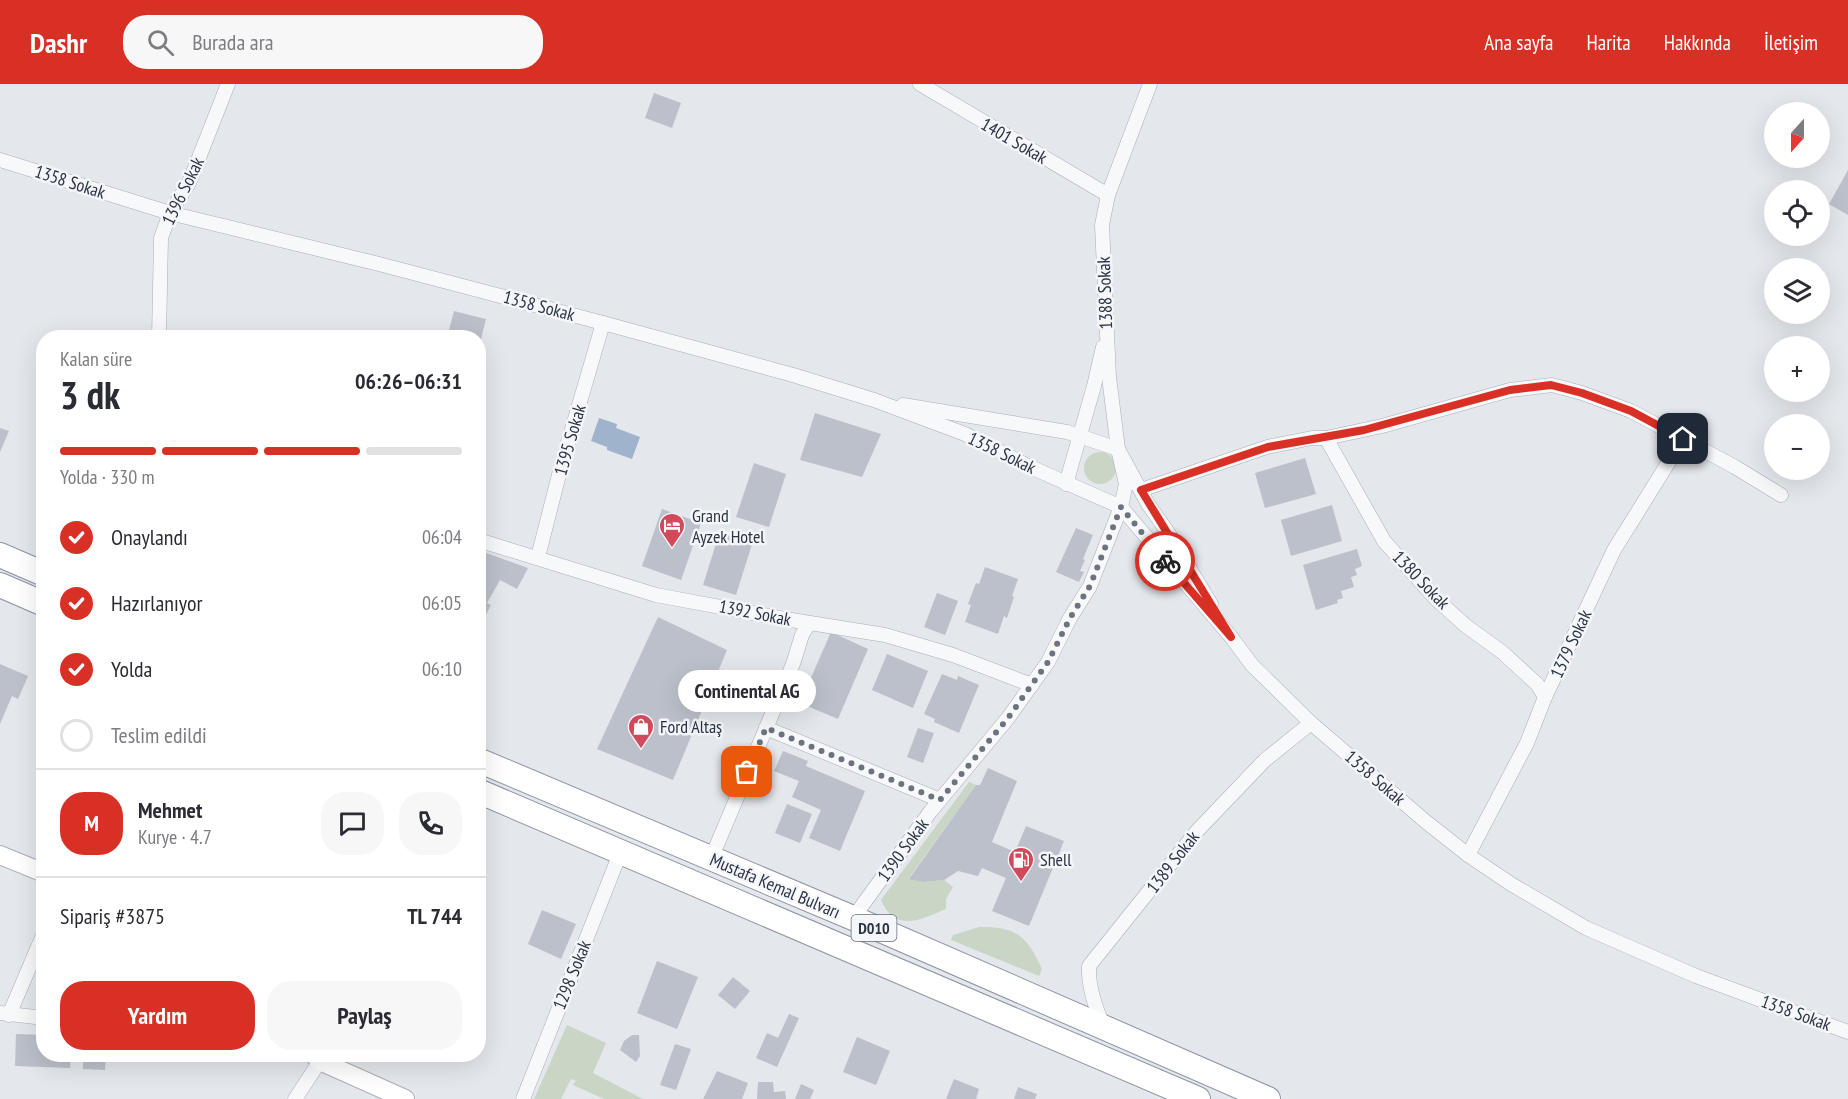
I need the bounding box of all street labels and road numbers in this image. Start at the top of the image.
street label: 1401 Sokak [977,112,1052,169]
street label: 1396 Sokak [156,153,209,229]
street label: 1358 Sokak [32,159,108,204]
street label: 1388 Sokak [1092,256,1117,330]
street label: 1358 Sokak [501,285,577,326]
street label: 1395 Sokak [548,402,591,478]
street label: 1358 Sokak [964,426,1040,479]
street label: 1380 Sokak [1388,545,1455,614]
street label: 1392 Sokak [717,594,793,631]
street label: 1379 Sokak [1545,606,1596,682]
street label: 1358 Sokak [1340,745,1410,810]
street label: 1390 Sokak [872,813,933,886]
street label: 1389 Sokak [1141,826,1204,897]
street label: Mustafa Kemal Bulvarı [707,848,844,923]
road number: D010 [852,915,896,941]
street label: 1298 Sokak [547,937,596,1013]
street label: 1358 Sokak [1758,989,1834,1036]

